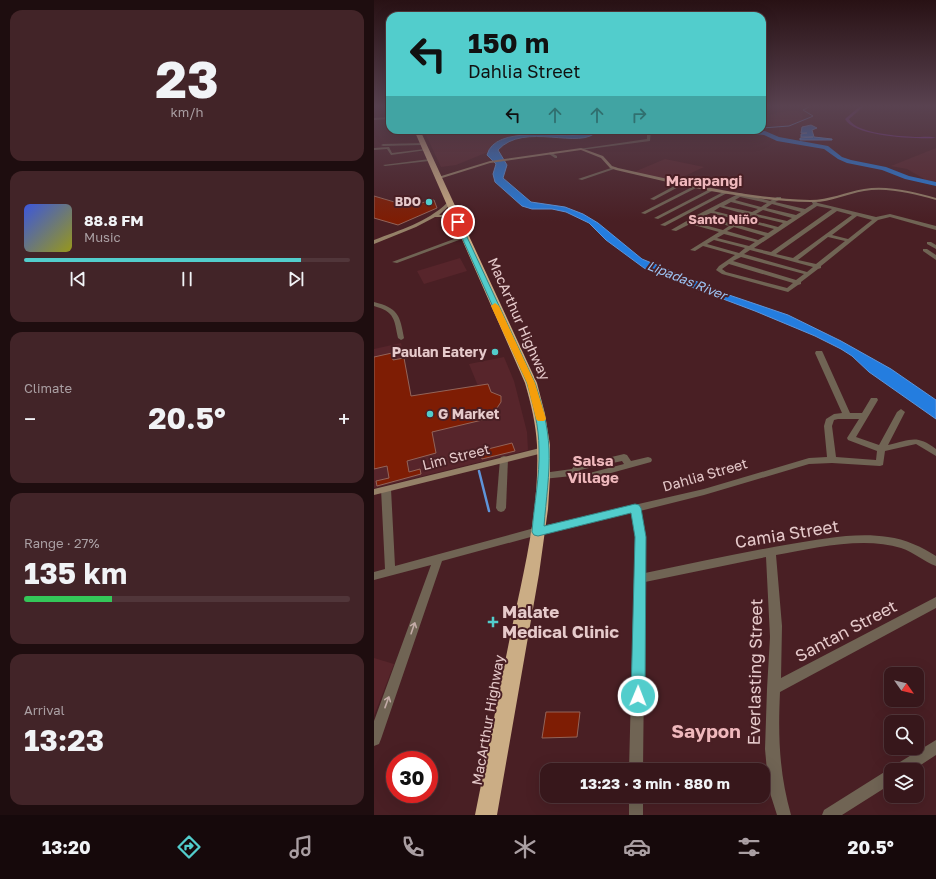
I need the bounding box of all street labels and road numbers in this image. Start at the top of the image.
street label: MacArthur Highway [485,255,554,383]
street label: Lim Street [420,440,491,473]
street label: Dahlia Street [661,454,749,495]
street label: Camia Street [733,515,841,552]
street label: Santan Street [791,595,900,666]
street label: Everlasting Street [743,598,766,746]
street label: MacArthur Highway [468,653,507,787]

